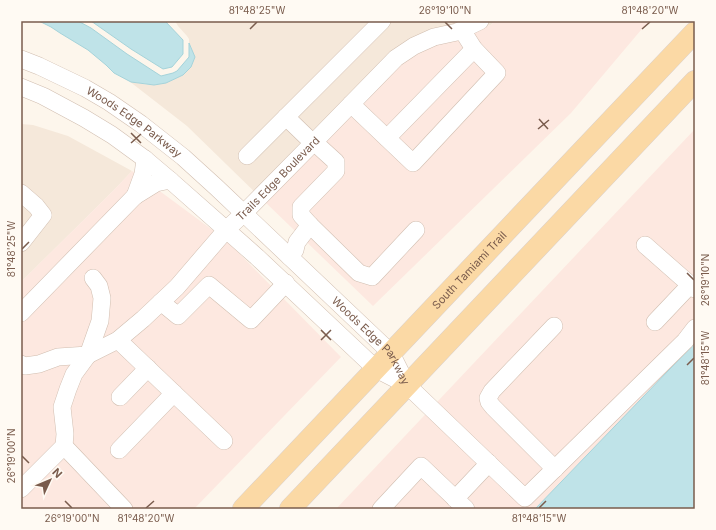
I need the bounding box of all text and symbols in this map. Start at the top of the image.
text: 81°48'25"W [229,4,285,16]
text: 26°19'10"N [419,4,471,16]
text: 81°48'20"W [622,4,679,16]
street label: Woods Edge Parkway [84,83,185,160]
street label: Trails Edge Boulevard [233,134,323,224]
text: 81°48'25"W [5,221,17,277]
street label: South Tamiami Trail [429,228,509,312]
text: 26°19'10"N [699,254,711,306]
street label: Woods Edge Parkway [329,294,413,387]
text: 81°48'15"W [699,331,711,385]
text: 26°19'00"N [5,429,17,483]
north arrow [30,460,70,500]
text: N [49,465,65,481]
text: 26°19'00"N [45,512,99,524]
text: 81°48'20"W [118,512,175,524]
text: 81°48'15"W [512,512,566,524]

